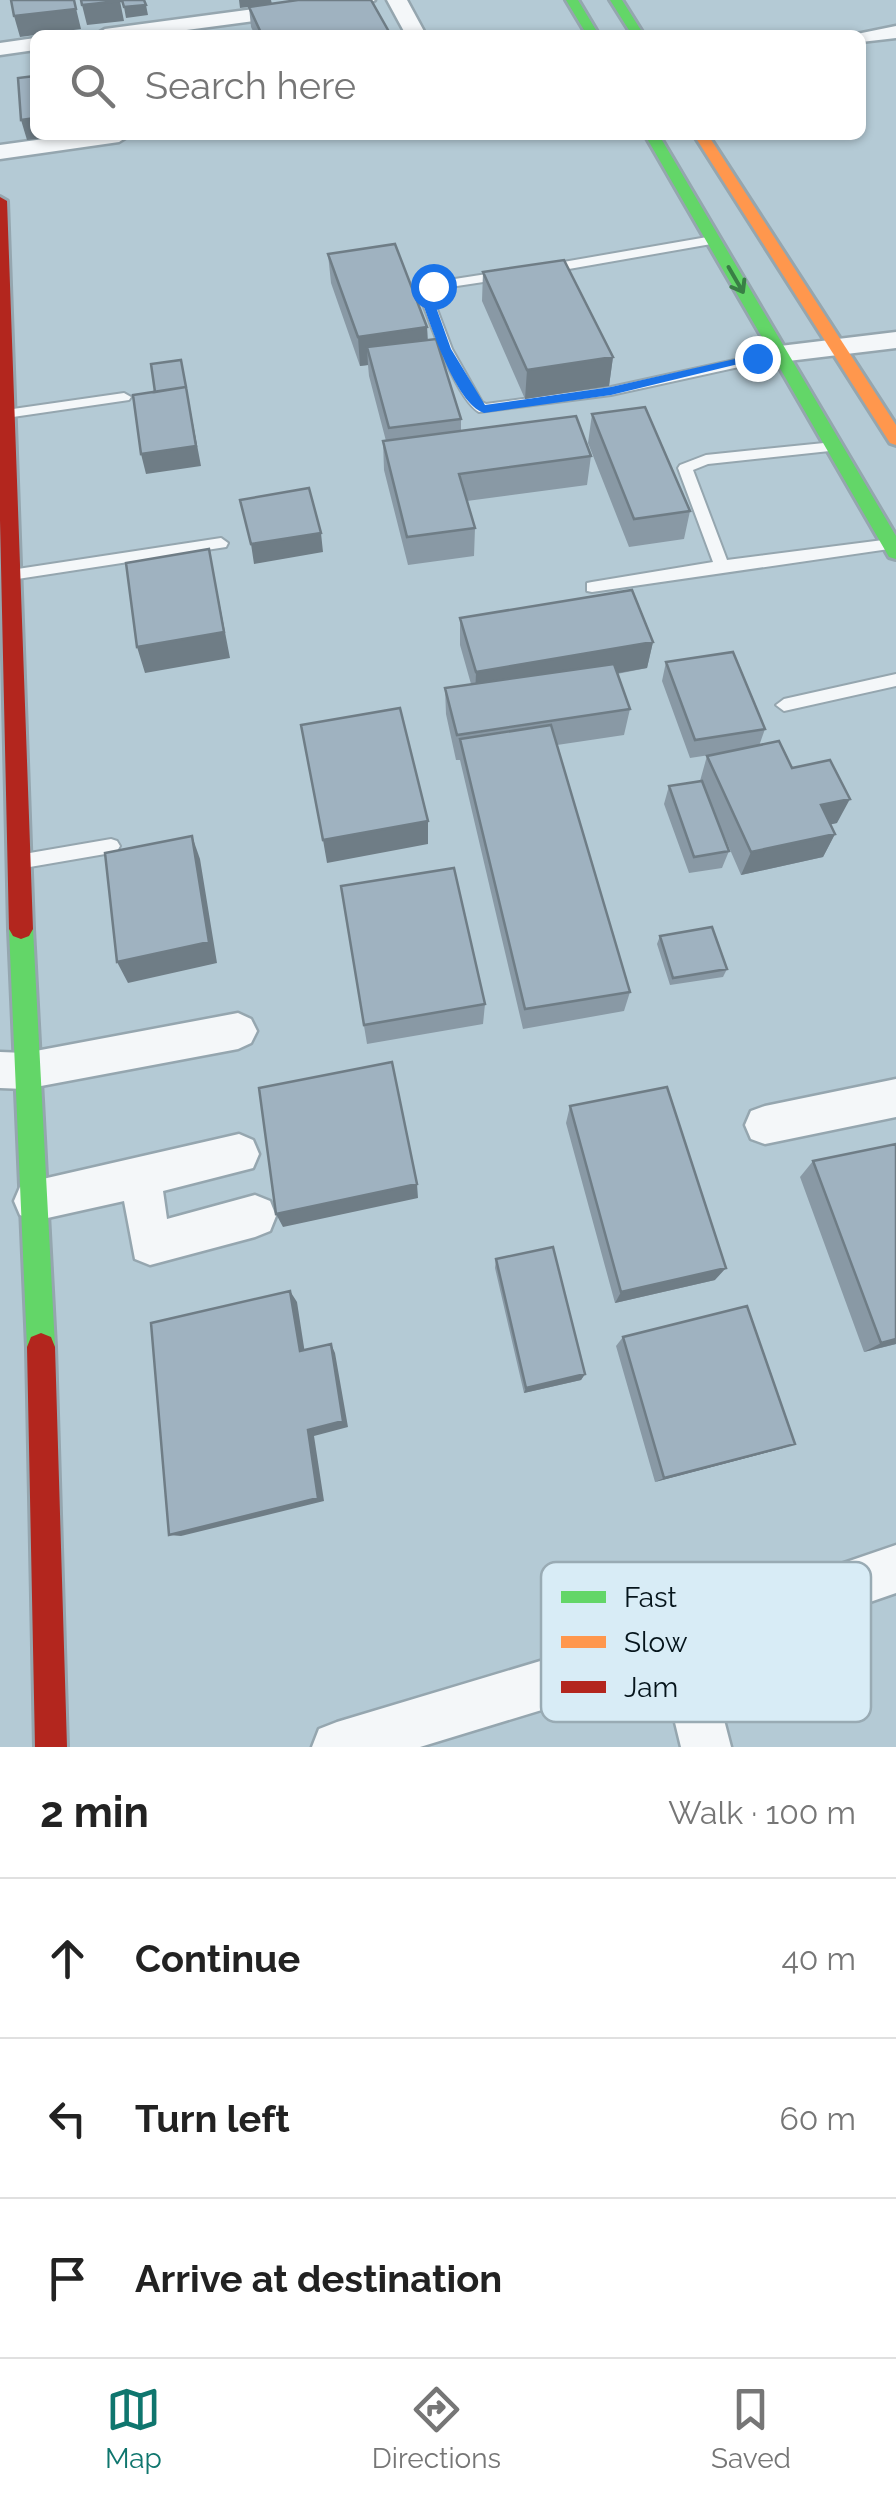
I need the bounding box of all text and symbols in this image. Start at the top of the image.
search box [30,30,866,140]
icon: search [65,58,120,113]
text: Search here [145,63,356,108]
route start [411,264,457,310]
one-way arrow [726,265,746,293]
route end [735,336,781,382]
legend [541,1562,871,1722]
text: Fast [624,1581,677,1614]
text: Slow [624,1626,688,1659]
text: Jam [624,1671,678,1704]
text: 2 min [40,1788,149,1837]
text: Walk · 100 m [668,1794,856,1831]
icon: ahead [40,1931,95,1986]
text: Continue [135,1936,300,1981]
text: 40 m [781,1940,856,1977]
icon: left [40,2091,95,2146]
text: Turn left [135,2096,290,2141]
text: 60 m [780,2100,856,2137]
icon: arrive [40,2251,95,2306]
text: Arrive at destination [135,2256,502,2301]
tab: Map [105,2382,162,2475]
tab: Directions [372,2382,501,2475]
tab: Saved [711,2382,791,2475]

